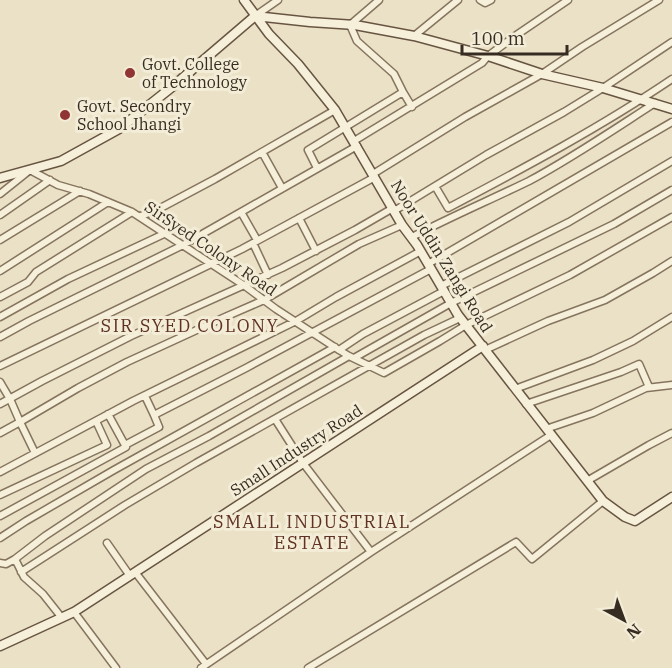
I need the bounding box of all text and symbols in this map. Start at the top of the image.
scale bar [462,18,567,56]
text: 100 m [471,27,525,50]
place label: Govt. College of Technology [142,54,248,92]
marker: Govt. College of Technology [123,66,137,80]
place label: Govt. Secondry School Jhangi [77,96,191,134]
marker: Govt. Secondry School Jhangi [58,108,72,122]
street label: Noor Uddin Zangi Road [387,176,497,336]
street label: SirSyed Colony Road [141,196,281,300]
district label: SIR SYED COLONY [101,314,279,337]
street label: Small Industry Road [226,400,366,500]
district label: SMALL INDUSTRIAL ESTATE [213,510,411,554]
north arrow [594,590,654,650]
text: N [623,620,645,643]

